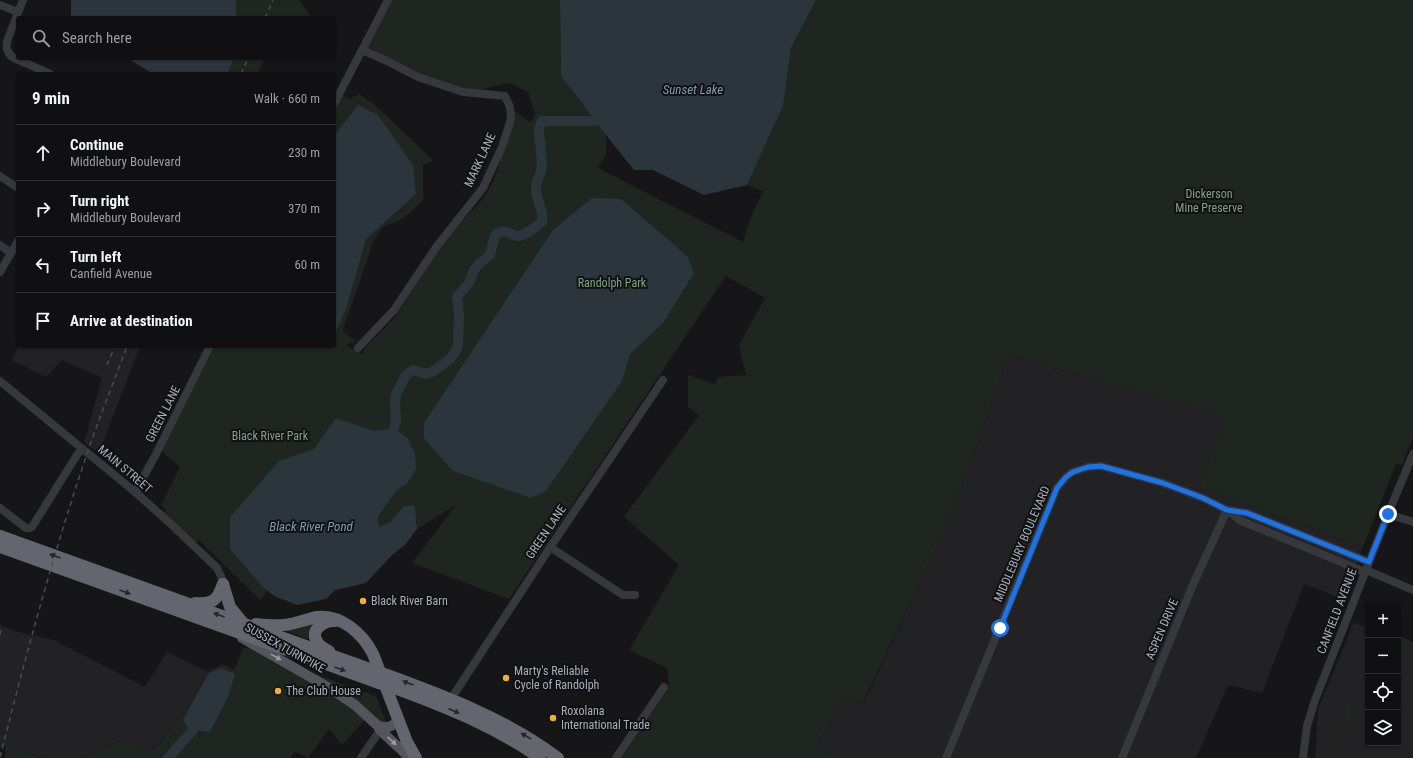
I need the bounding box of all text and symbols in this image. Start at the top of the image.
search box [16,16,336,60]
icon: search [30,27,52,49]
text: Search here [62,29,132,47]
water label: Sunset Lake [663,82,723,97]
text: 9 min [32,88,70,108]
text: Walk · 660 m [254,91,320,106]
street label: MARK LANE [461,131,499,189]
text: Continue [70,136,124,154]
icon: ahead [32,142,54,164]
text: 230 m [288,145,320,160]
text: Middlebury Boulevard [70,154,181,169]
park label: Dickerson Mine Preserve [1175,187,1243,215]
text: Turn right [70,192,129,210]
icon: right [32,198,54,220]
text: 370 m [288,201,320,216]
text: Middlebury Boulevard [70,210,181,225]
text: Turn left [70,248,121,266]
icon: left [32,254,54,276]
text: 60 m [294,257,320,272]
text: Canfield Avenue [70,266,152,281]
park label: Randolph Park [578,276,647,290]
icon: arrive [32,310,54,332]
text: Arrive at destination [70,312,193,330]
street label: GREEN LANE [143,383,183,445]
park label: Black River Park [232,429,309,443]
street label: MAIN STREET [95,442,155,496]
street label: MIDDLEBURY BOULEVARD [991,484,1053,604]
street label: GREEN LANE [523,502,569,561]
route end [1379,505,1397,523]
water label: Black River Pond [269,519,353,534]
one-way arrow [49,553,61,559]
street label: CANFIELD AVENUE [1314,566,1360,656]
one-way arrow [120,590,132,596]
place label: Black River Barn [371,594,448,608]
marker: Black River Barn [358,596,368,606]
street label: ASPEN DRIVE [1143,596,1181,662]
map controls [1365,602,1401,746]
button: + [1365,602,1401,638]
one-way arrow [213,612,225,618]
route start [991,619,1009,637]
street label: SUSSEX TURNPIKE [242,620,328,676]
button: − [1365,638,1401,674]
one-way arrow [271,653,282,660]
place label: Marty's Reliable Cycle of Randolph [514,664,600,692]
one-way arrow [335,666,347,672]
marker: Marty's Reliable Cycle of Randolph [501,673,511,683]
button: locate [1365,674,1401,710]
one-way arrow [401,679,413,685]
place label: The Club House [286,684,361,698]
marker: The Club House [273,686,283,696]
place label: Roxolana International Trade [561,704,650,732]
one-way arrow [449,708,461,714]
button: layers [1365,710,1401,746]
marker: Roxolana International Trade [548,713,558,723]
one-way arrow [521,732,531,740]
one-way arrow [387,736,397,746]

